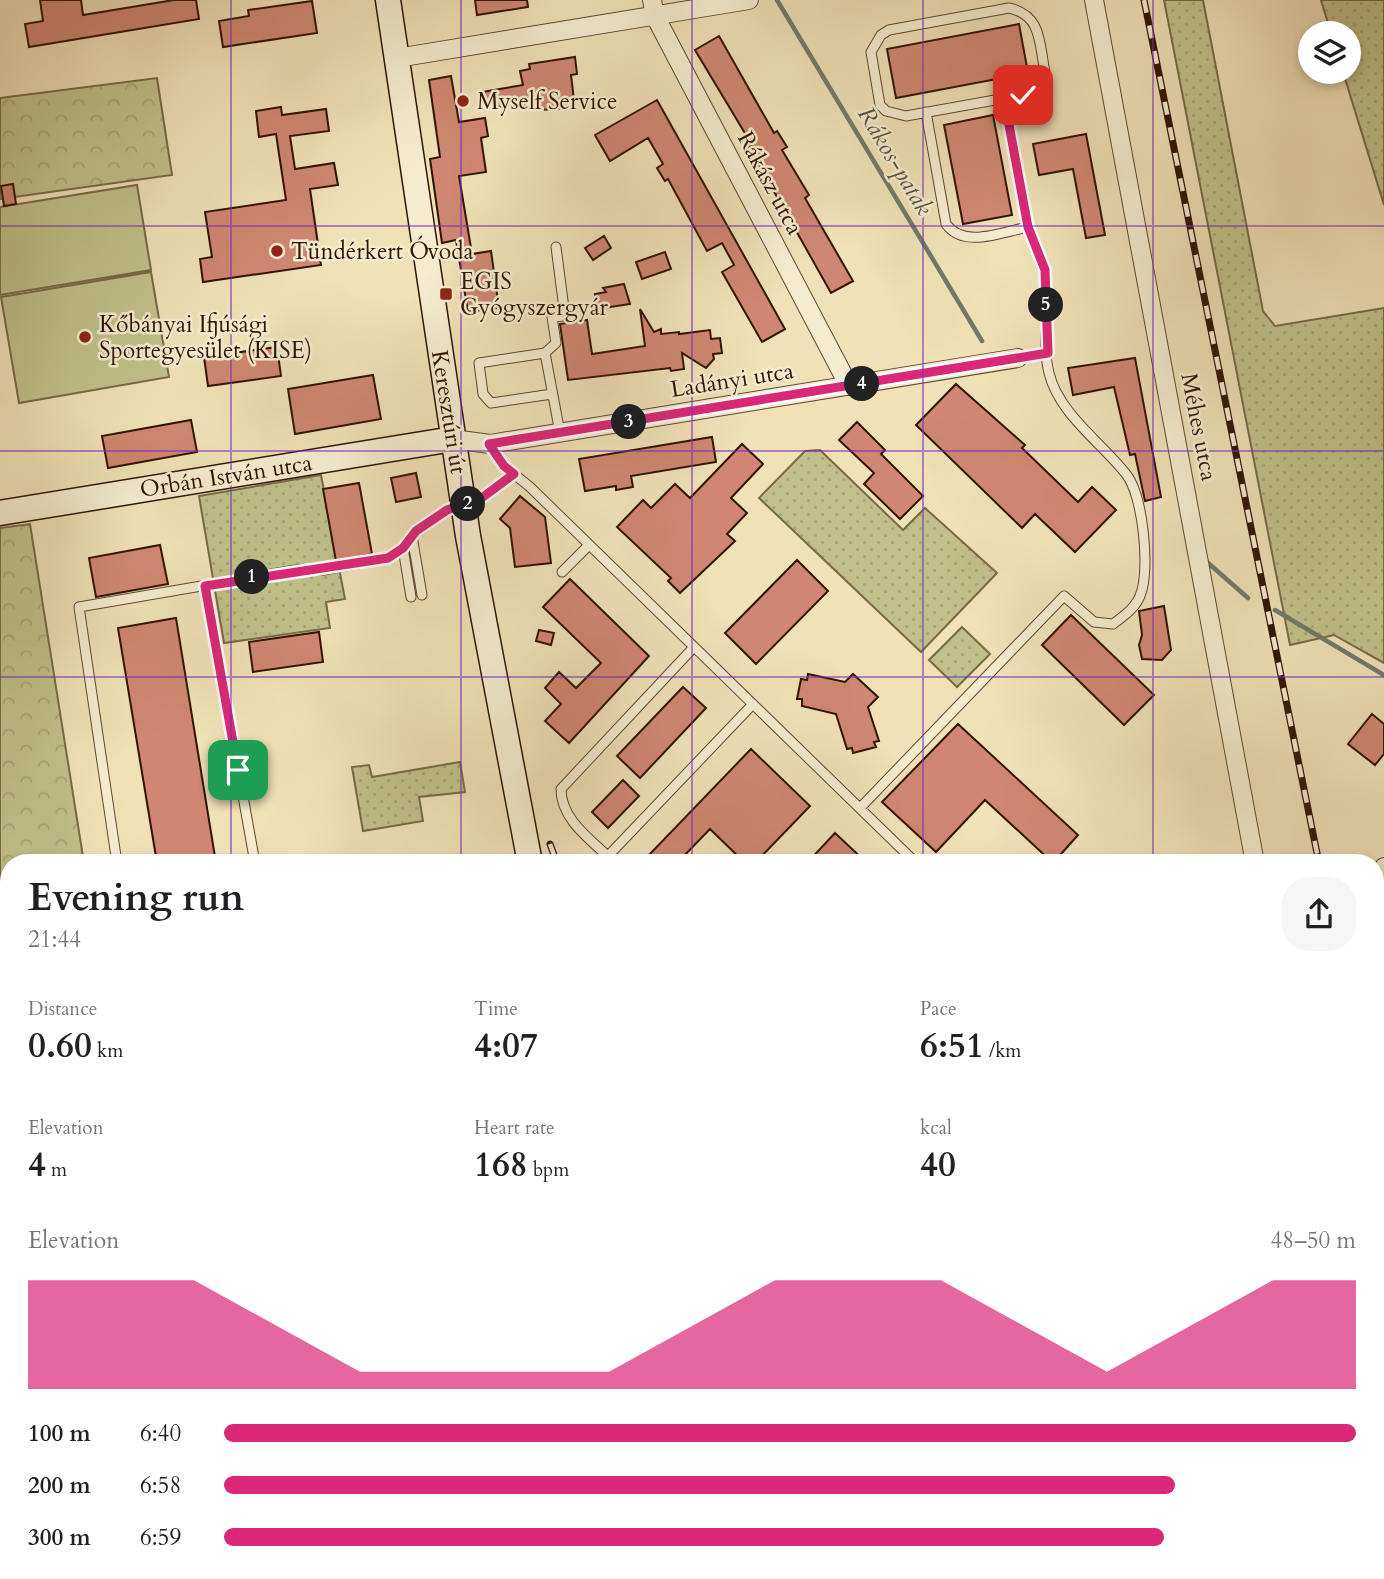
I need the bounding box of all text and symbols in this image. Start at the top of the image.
map controls [1298,21,1361,84]
button: layers [1298,21,1361,84]
pin [993,65,1053,125]
icon: check [1004,76,1042,114]
place label: Myself Service [477,86,617,117]
marker: Myself Service [455,93,471,109]
water label: Rákos-patak [850,100,941,222]
street label: Rákász utca [730,126,810,240]
place label: Tündérkert Óvoda [291,235,473,267]
marker: Tündérkert Óvoda [269,243,285,259]
place label: EGIS Gyógyszergyár [460,266,609,323]
marker: EGIS Gyógyszergyár [438,286,454,302]
pin: 5 [1028,288,1064,322]
text: 5 [1041,291,1050,317]
place label: Kőbányai Ifjúsági Sportegyesület (KISE) [99,309,312,366]
marker: Kőbányai Ifjúsági Sportegyesület (KISE) [77,329,93,345]
street label: Keresztúri út [424,348,474,476]
street label: Ladányi utca [668,355,796,405]
pin: 4 [844,366,880,402]
text: 4 [857,370,866,396]
street label: Méhes utca [1173,370,1225,484]
pin: 3 [612,404,646,440]
text: 3 [624,408,633,434]
street label: Orbán István utca [138,447,314,505]
pin: 2 [450,486,486,522]
text: 2 [463,490,472,516]
pin: 1 [234,560,270,594]
text: 1 [247,563,256,589]
pin [208,740,268,800]
icon: arrive [219,751,257,789]
text: Evening run [28,872,244,924]
button: share [1282,877,1356,951]
text: 21:44 [28,924,81,955]
text: Distance [28,996,97,1022]
text: Time [474,996,518,1022]
text: Pace [920,996,957,1022]
text: 0.60 [28,1022,92,1070]
text: 4:07 [474,1022,538,1070]
text: 6:51 [920,1022,984,1070]
text: km [92,1038,123,1064]
text: /km [984,1038,1021,1064]
text: Elevation [28,1115,103,1141]
text: Heart rate [474,1115,555,1141]
text: kcal [920,1115,952,1141]
text: 4 [28,1141,46,1189]
text: 168 [474,1141,528,1189]
text: 40 [920,1141,956,1189]
text: m [46,1157,67,1183]
text: bpm [528,1157,569,1183]
text: Elevation [28,1225,119,1256]
text: 48–50 m [1271,1225,1356,1256]
text: 100 m [28,1418,91,1449]
text: 6:40 [140,1418,181,1449]
text: 200 m [28,1470,91,1501]
text: 6:58 [140,1470,181,1501]
text: 300 m [28,1522,91,1553]
text: 6:59 [140,1522,181,1553]

